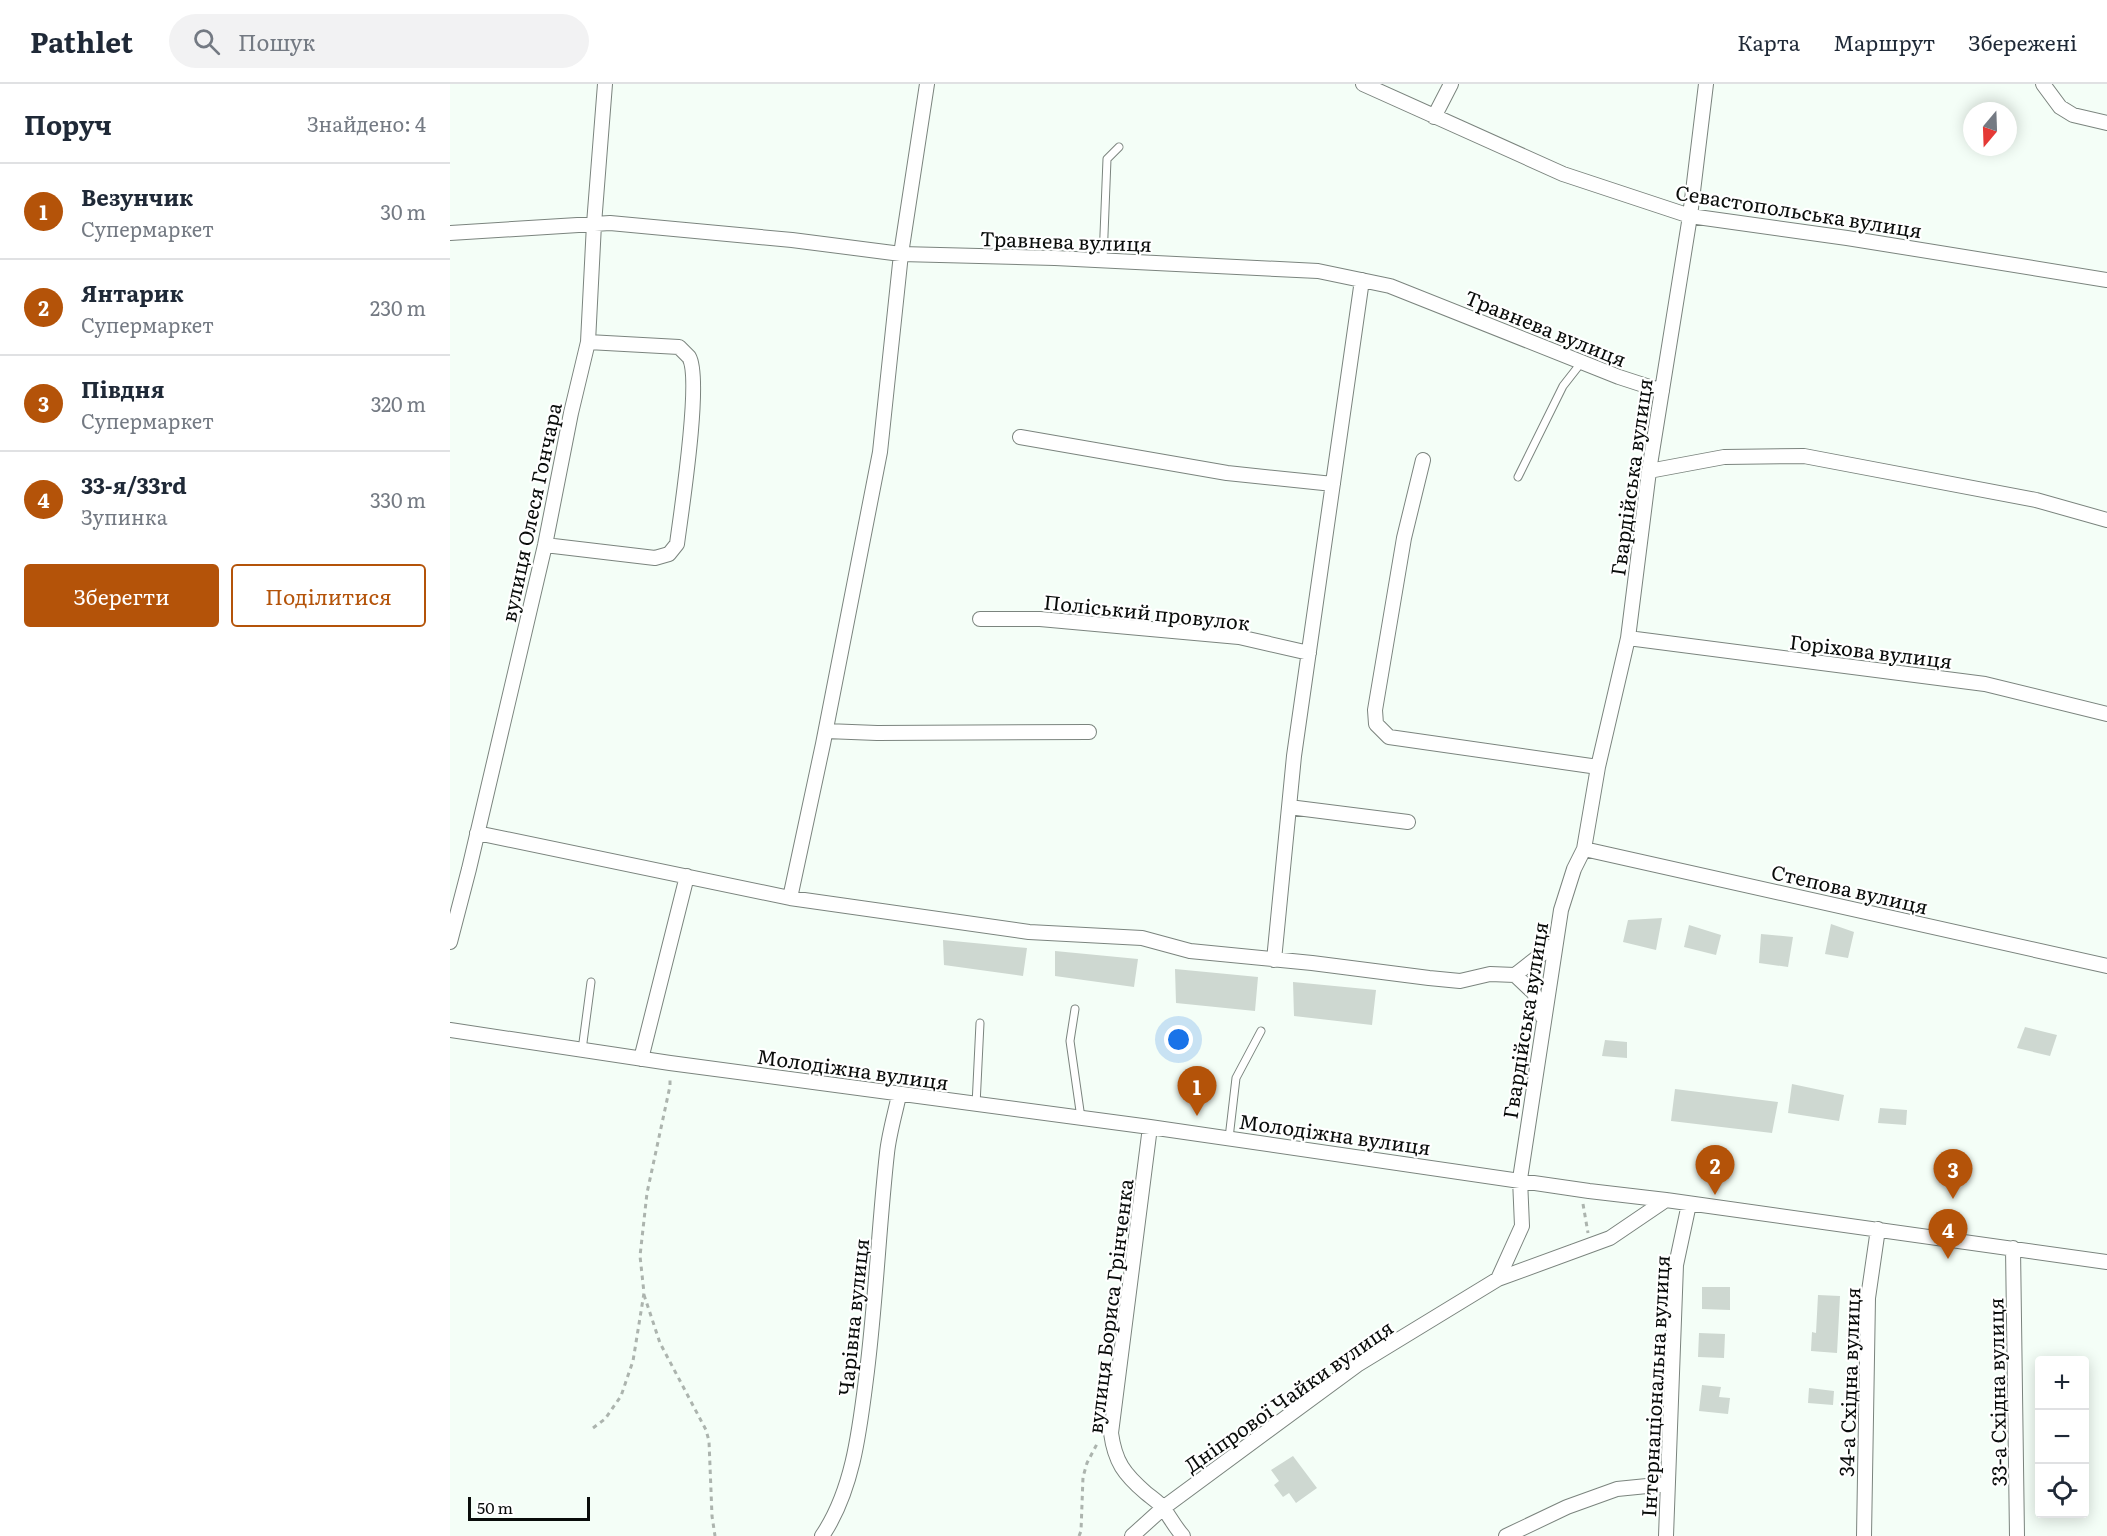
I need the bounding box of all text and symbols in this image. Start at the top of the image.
search box [169,14,589,68]
text: Pathlet [30,20,133,62]
icon: search [190,25,223,58]
text: Пошук [238,25,315,58]
text: Карта [1737,26,1800,57]
text: Маршрут [1833,26,1935,57]
text: Збережені [1968,26,2077,57]
north arrow [1963,102,2017,156]
text: Поруч [24,104,112,143]
text: Знайдено: 4 [307,108,426,138]
street label: Севастопольська вулиця [1674,176,1924,244]
text: Везунчик [81,180,193,213]
text: 1 [39,196,48,226]
text: 30 m [380,196,426,226]
text: Супермаркет [81,213,214,243]
street label: Травнева вулиця [980,222,1152,258]
text: Янтарик [81,276,184,309]
street label: Травнева вулиця [1461,281,1631,373]
text: 2 [38,292,49,322]
text: 230 m [370,292,426,322]
text: Супермаркет [81,309,214,339]
text: Півдня [81,372,164,405]
street label: Гвардійська вулиця [1601,376,1659,578]
text: 3 [38,388,49,418]
text: 320 m [371,388,426,418]
street label: вулиця Олеся Гончара [492,399,568,624]
text: Супермаркет [81,405,214,435]
text: 33-я/33rd [81,468,187,501]
text: 4 [37,484,50,514]
text: 330 m [370,484,426,514]
text: Зупинка [81,501,168,531]
button: Зберегти [24,564,219,627]
button: Поділитися [231,564,426,627]
street label: Поліський провулок [1042,585,1252,637]
street label: Горіхова вулиця [1788,625,1954,675]
street label: Степова вулиця [1769,855,1931,921]
street label: Гвардійська вулиця [1494,919,1554,1121]
your location [1164,1025,1193,1054]
street label: Молодіжна вулиця [755,1040,951,1096]
pin: 1 [1178,1066,1216,1116]
street label: Молодіжна вулиця [1237,1105,1433,1161]
pin: 2 [1696,1146,1734,1195]
pin: 3 [1934,1150,1972,1199]
street label: вулиця Бориса Грінченка [1078,1177,1140,1435]
pin: 4 [1928,1210,1968,1259]
street label: Чарівна вулиця [829,1237,875,1397]
street label: Інтернаціональна вулиця [1632,1254,1676,1518]
street label: 34-а Східна вулиця [1830,1287,1866,1477]
street label: 33-а Східна вулиця [1979,1297,2013,1487]
street label: Дніпрової Чайки вулиця [1177,1311,1399,1479]
map controls [2035,1356,2089,1518]
button: + [2035,1356,2089,1410]
button: − [2035,1410,2089,1464]
button: locate [2035,1464,2089,1518]
scale bar [468,1494,590,1522]
text: 50 m [477,1495,513,1519]

